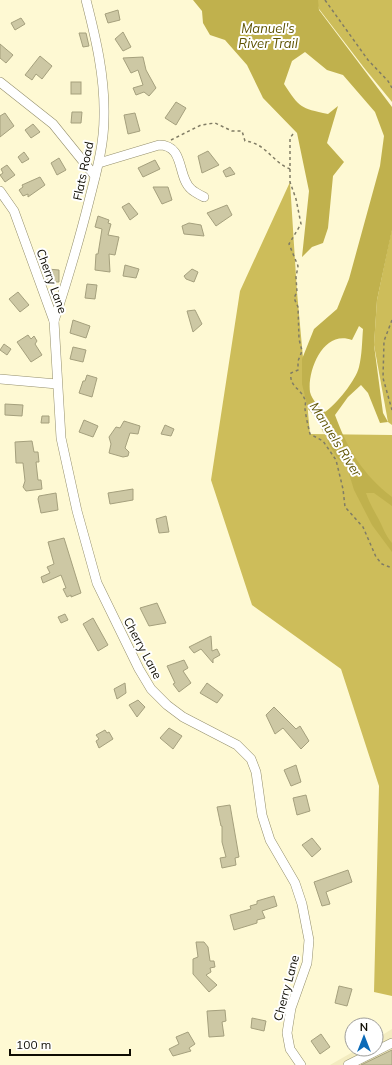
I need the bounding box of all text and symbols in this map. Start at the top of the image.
water label: Manuel's River Trail [238,20,299,51]
street label: Flats Road [69,140,97,202]
street label: Cherry Lane [33,247,71,315]
water label: Manuels River [307,399,366,480]
street label: Cherry Lane [120,615,166,681]
street label: Cherry Lane [270,953,302,1023]
north arrow [344,1017,384,1057]
text: N [360,1020,368,1034]
scale bar [10,1031,130,1057]
text: 100 m [16,1037,51,1052]

